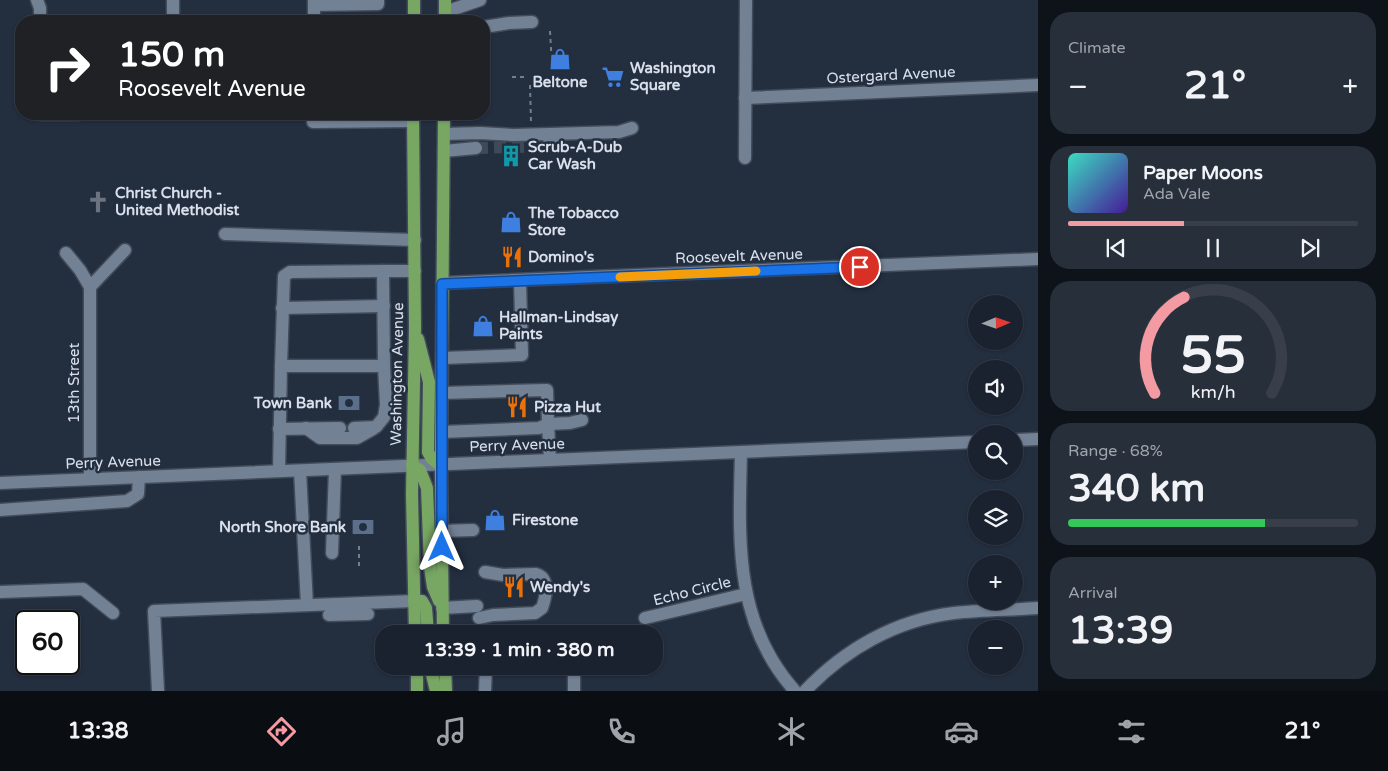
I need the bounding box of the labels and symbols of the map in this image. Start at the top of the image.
shop icon: Beltone [547,46,573,72]
place label: Washington Square [630,59,716,95]
street label: Ostergard Avenue [826,63,956,87]
supermarket icon: Washington Square [600,64,626,90]
place label: Beltone [533,73,588,91]
place label: Scrub-A-Dub Car Wash [528,138,623,173]
building icon: Scrub-A-Dub Car Wash [498,143,524,169]
place label: Christ Church - United Methodist [115,184,240,219]
church icon: Christ Church - United Methodist [85,189,111,215]
place label: The Tobacco Store [527,204,619,239]
shop icon: The Tobacco Store [498,209,524,235]
restaurant icon: Domino's [499,244,525,270]
street label: Roosevelt Avenue [675,245,803,267]
pin [839,246,881,288]
place label: Domino's [528,248,594,266]
north arrow [968,295,1022,350]
street label: Washington Avenue [387,302,407,446]
place label: Hallman-Lindsay Paints [499,308,618,343]
shop icon: Hallman-Lindsay Paints [470,313,496,339]
street label: 13th Street [65,342,83,423]
bank icon: Town Bank [336,390,362,416]
place label: Town Bank [253,394,332,412]
restaurant icon: Pizza Hut [504,394,530,420]
place label: Pizza Hut [534,398,601,416]
street label: Perry Avenue [469,434,565,456]
street label: Perry Avenue [65,451,161,473]
shop icon: Firestone [482,507,508,533]
place label: Firestone [512,511,579,529]
bank icon: North Shore Bank [350,514,376,540]
place label: North Shore Bank [219,518,346,536]
position arrow [415,520,467,572]
street label: Echo Circle [651,573,733,609]
restaurant icon: Wendy's [501,574,527,600]
place label: Wendy's [530,578,590,597]
speed limit sign: 60 [15,610,80,675]

